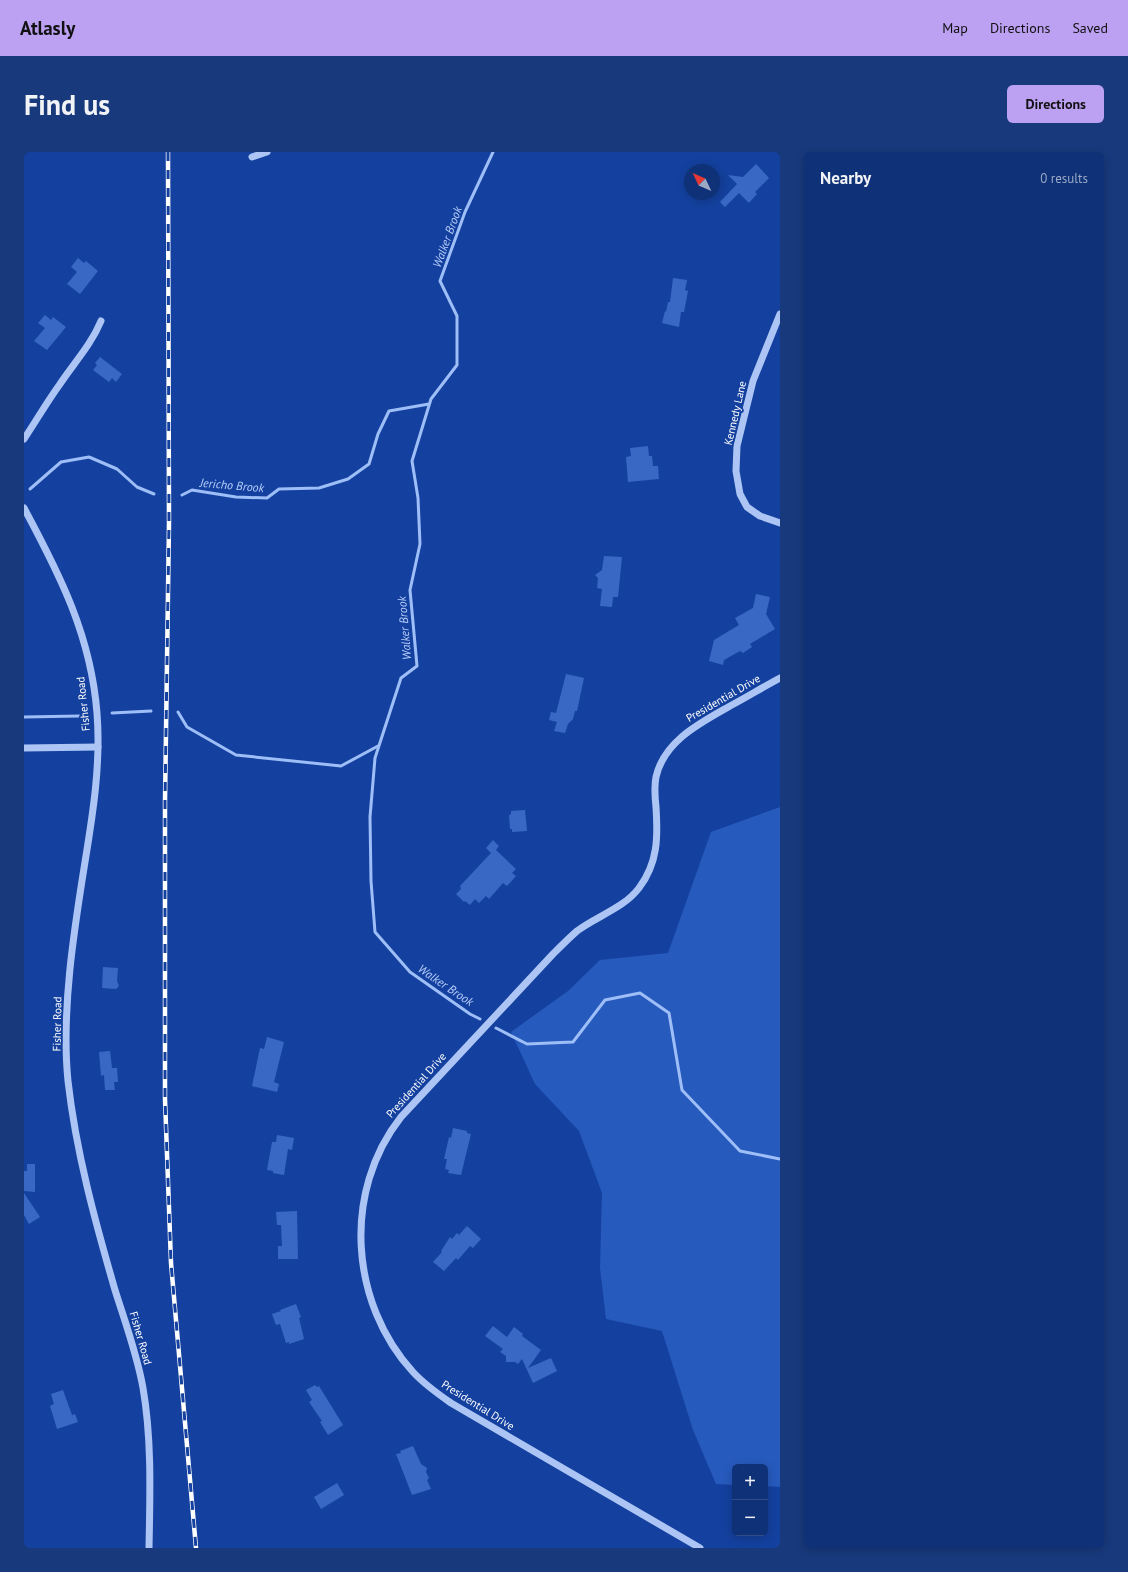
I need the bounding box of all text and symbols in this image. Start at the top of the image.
text: Atlasly [20,16,75,40]
text: Map [942,19,968,37]
text: Directions [990,19,1050,37]
text: Saved [1072,19,1108,37]
button: Directions [1007,85,1104,123]
text: Find us [24,86,110,123]
north arrow [684,164,720,200]
text: Nearby [820,167,871,189]
text: 0 results [1040,170,1088,187]
water label: Walker Brook [429,204,465,270]
street label: Kennedy Lane [721,379,749,446]
water label: Jericho Brook [198,475,265,495]
water label: Walker Brook [394,595,414,660]
street label: Presidential Drive [683,671,763,725]
street label: Fisher Road [73,676,93,732]
water label: Walker Brook [415,961,477,1009]
street label: Fisher Road [50,996,64,1052]
street label: Presidential Drive [383,1049,449,1121]
street label: Fisher Road [127,1310,155,1366]
street label: Presidential Drive [439,1377,517,1433]
map controls [732,1464,768,1536]
button: + [732,1464,768,1500]
button: − [732,1500,768,1536]

